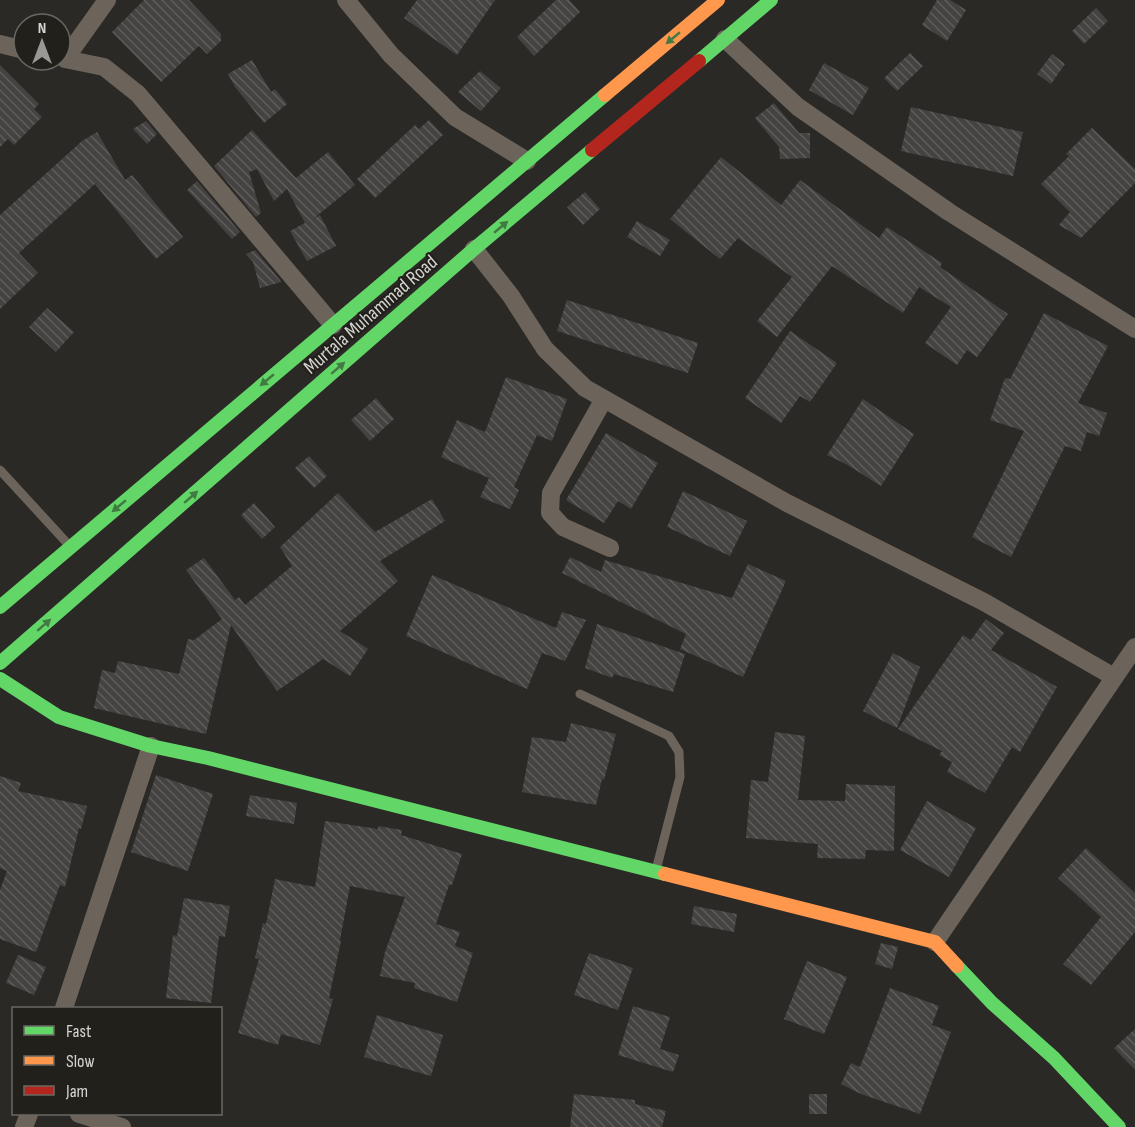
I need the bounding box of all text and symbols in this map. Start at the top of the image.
north arrow [12,12,72,72]
text: N [38,19,46,38]
one-way arrow [666,31,681,44]
one-way arrow [493,220,509,233]
street label: Murtala Muhammad Road [299,250,442,379]
one-way arrow [330,362,345,375]
one-way arrow [259,374,275,387]
one-way arrow [183,490,199,503]
one-way arrow [111,500,127,513]
one-way arrow [36,619,51,632]
legend [12,1007,222,1115]
text: Fast [66,1021,92,1042]
text: Slow [66,1051,95,1072]
text: Jam [65,1081,88,1102]

